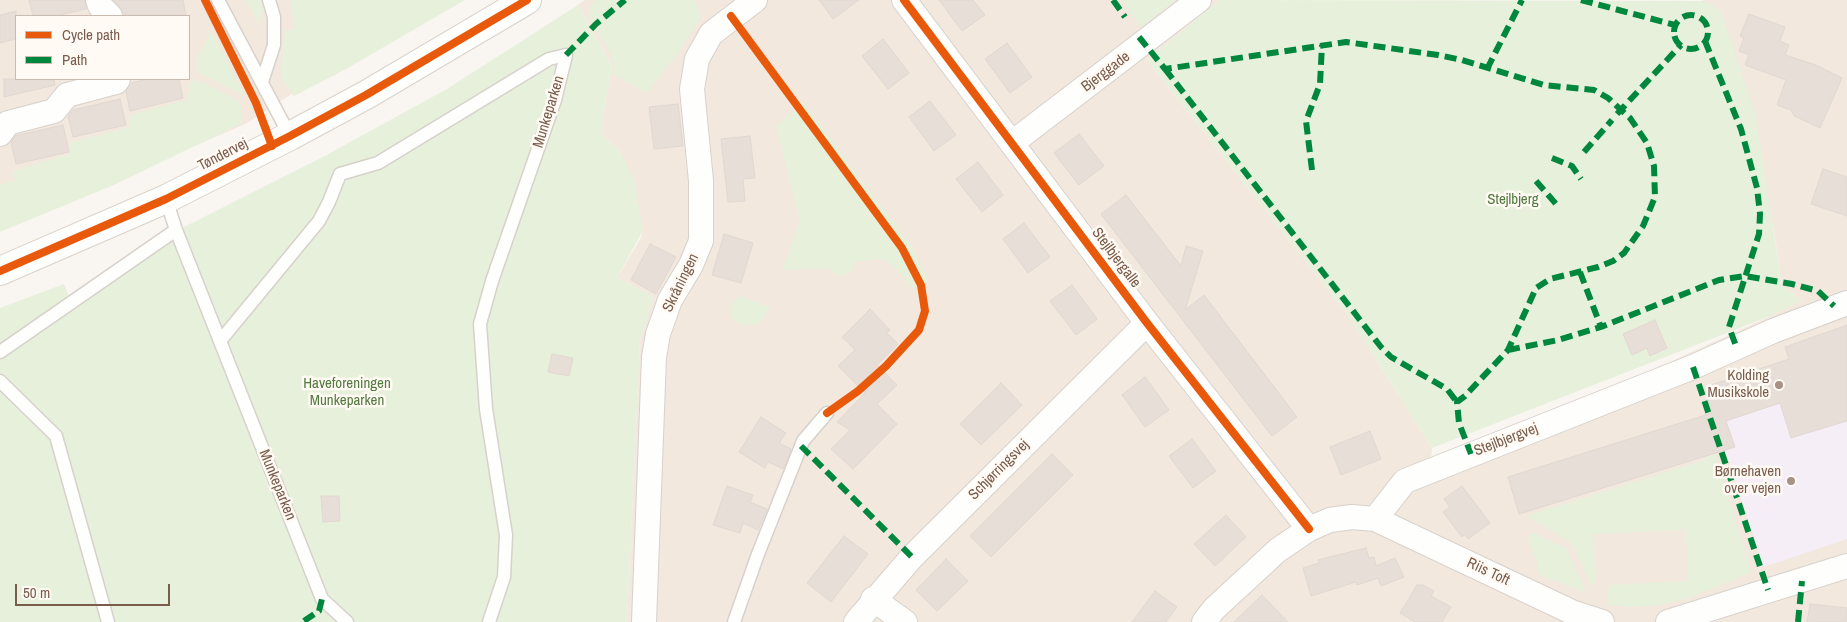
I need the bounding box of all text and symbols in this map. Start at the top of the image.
legend [15,15,190,80]
text: Cycle path [62,24,120,45]
street label: Bjerggade [1078,48,1134,96]
text: Path [62,49,87,70]
street label: Munkeparken [529,74,569,150]
street label: Tøndervej [195,135,251,175]
park label: Stejlbjerg [1487,191,1539,209]
street label: Stejlbjergalle [1088,224,1144,292]
street label: Skråningen [659,251,703,315]
place label: Kolding Musikskole [1707,367,1769,402]
park label: Haveforeningen Munkeparken [303,375,391,410]
marker: Kolding Musikskole [1773,379,1785,391]
street label: Stejlbjergvej [1472,420,1540,460]
street label: Schjørringsvej [965,436,1033,504]
street label: Munkeparken [255,447,299,523]
place label: Børnehaven over vejen [1715,463,1781,498]
marker: Børnehaven over vejen [1785,475,1797,487]
street label: Riis Toft [1464,554,1512,590]
scale bar [18,574,172,606]
text: 50 m [23,582,50,603]

